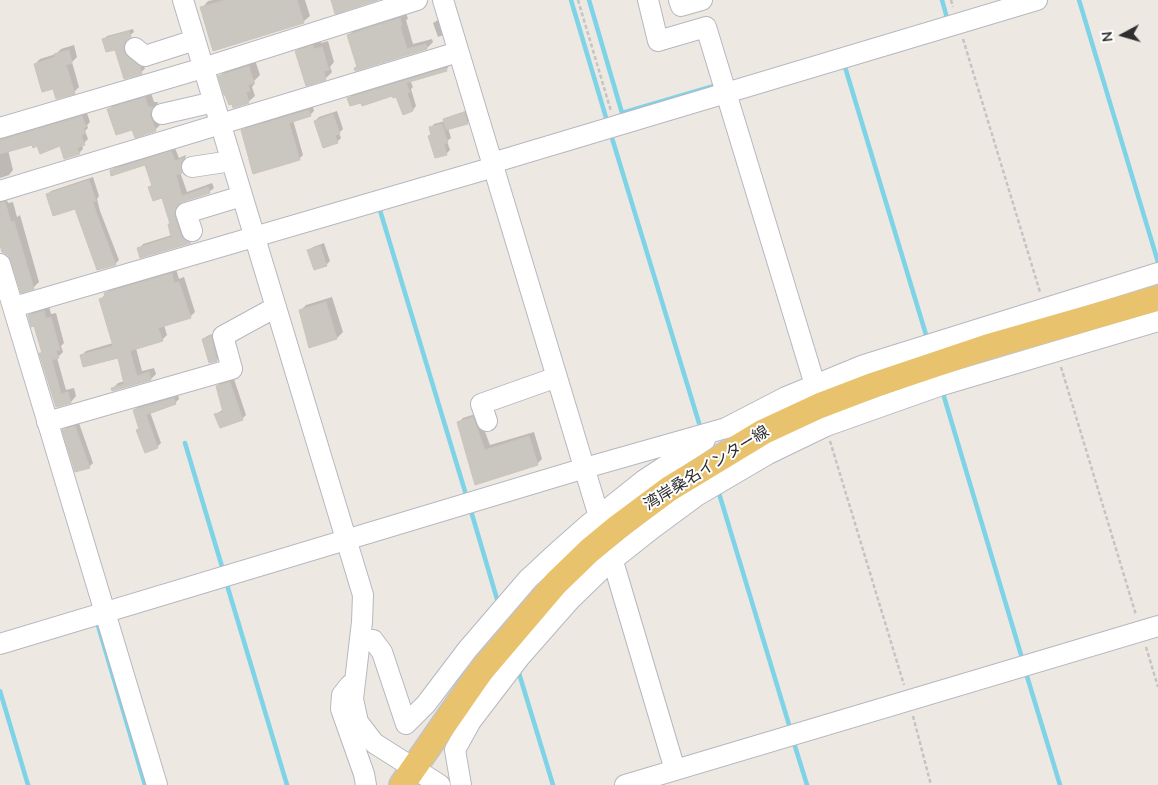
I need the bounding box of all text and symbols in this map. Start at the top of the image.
north arrow [1098,10,1148,60]
text: N [1098,30,1118,43]
street label: 湾岸桑名インター線 [641,423,773,515]

